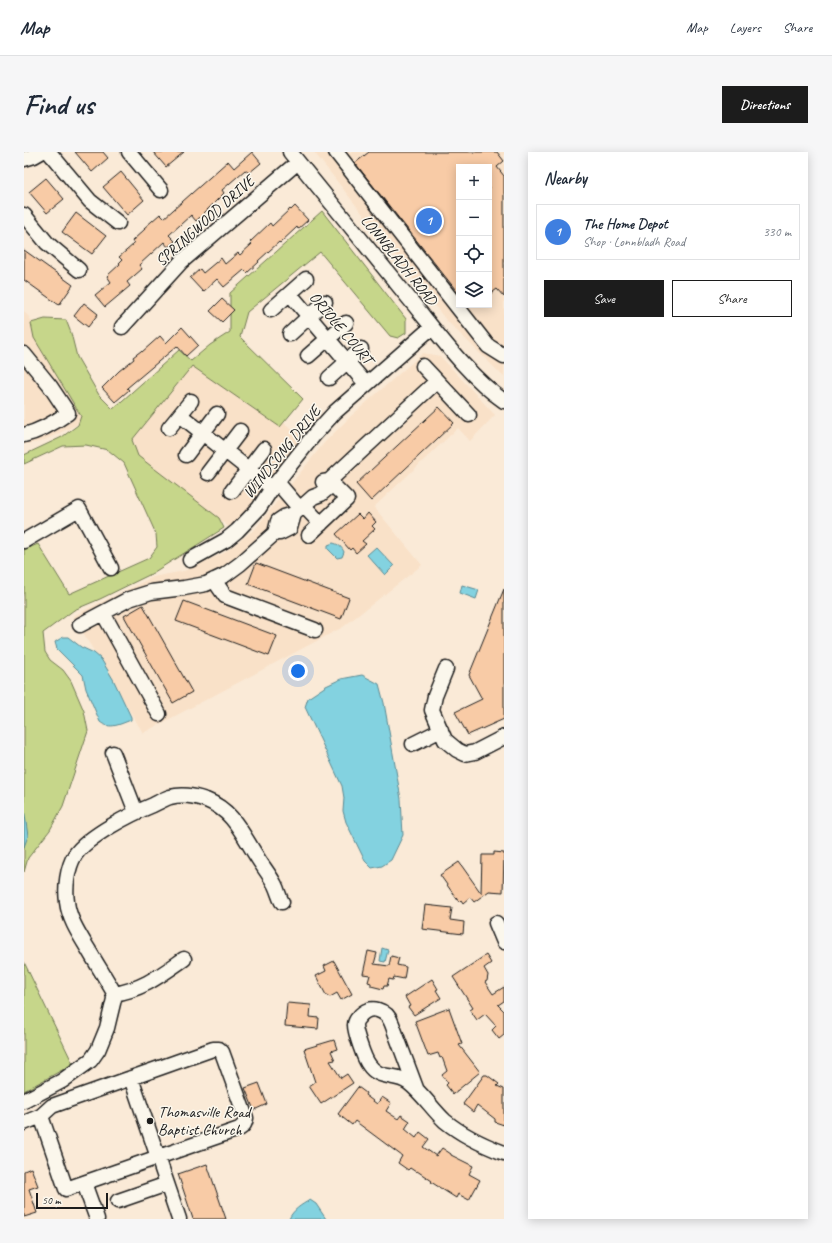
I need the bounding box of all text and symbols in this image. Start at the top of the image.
text: Map [20,16,50,40]
text: Map [686,19,708,36]
text: Layers [730,19,761,36]
text: Share [783,19,812,36]
button: Directions [722,86,808,123]
text: Find us [24,87,94,122]
map controls [456,164,492,308]
button: + [456,164,492,200]
text: Nearby [544,168,587,189]
street label: SPRINGWOOD DRIVE [151,170,260,271]
button: − [456,200,492,236]
pin: 1 [416,206,442,236]
street label: LONNBLADH ROAD [356,211,443,311]
text: The Home Depot [583,215,668,234]
text: 1 [555,224,561,240]
text: 330 m [763,224,791,240]
text: Shop · Lonnbladh Road [583,234,685,250]
button: locate [456,236,492,272]
button: layers [456,272,492,308]
button: Save [544,280,664,317]
button: Share [672,280,792,317]
street label: ORIOLE COURT [305,288,380,371]
street label: WINDSONG DRIVE [239,400,327,502]
your location [288,661,308,681]
place label: Thomasville Road Baptist Church [158,1102,253,1140]
marker: Thomasville Road Baptist Church [145,1116,155,1126]
scale bar [36,1191,108,1210]
text: 50 m [42,1193,61,1207]

